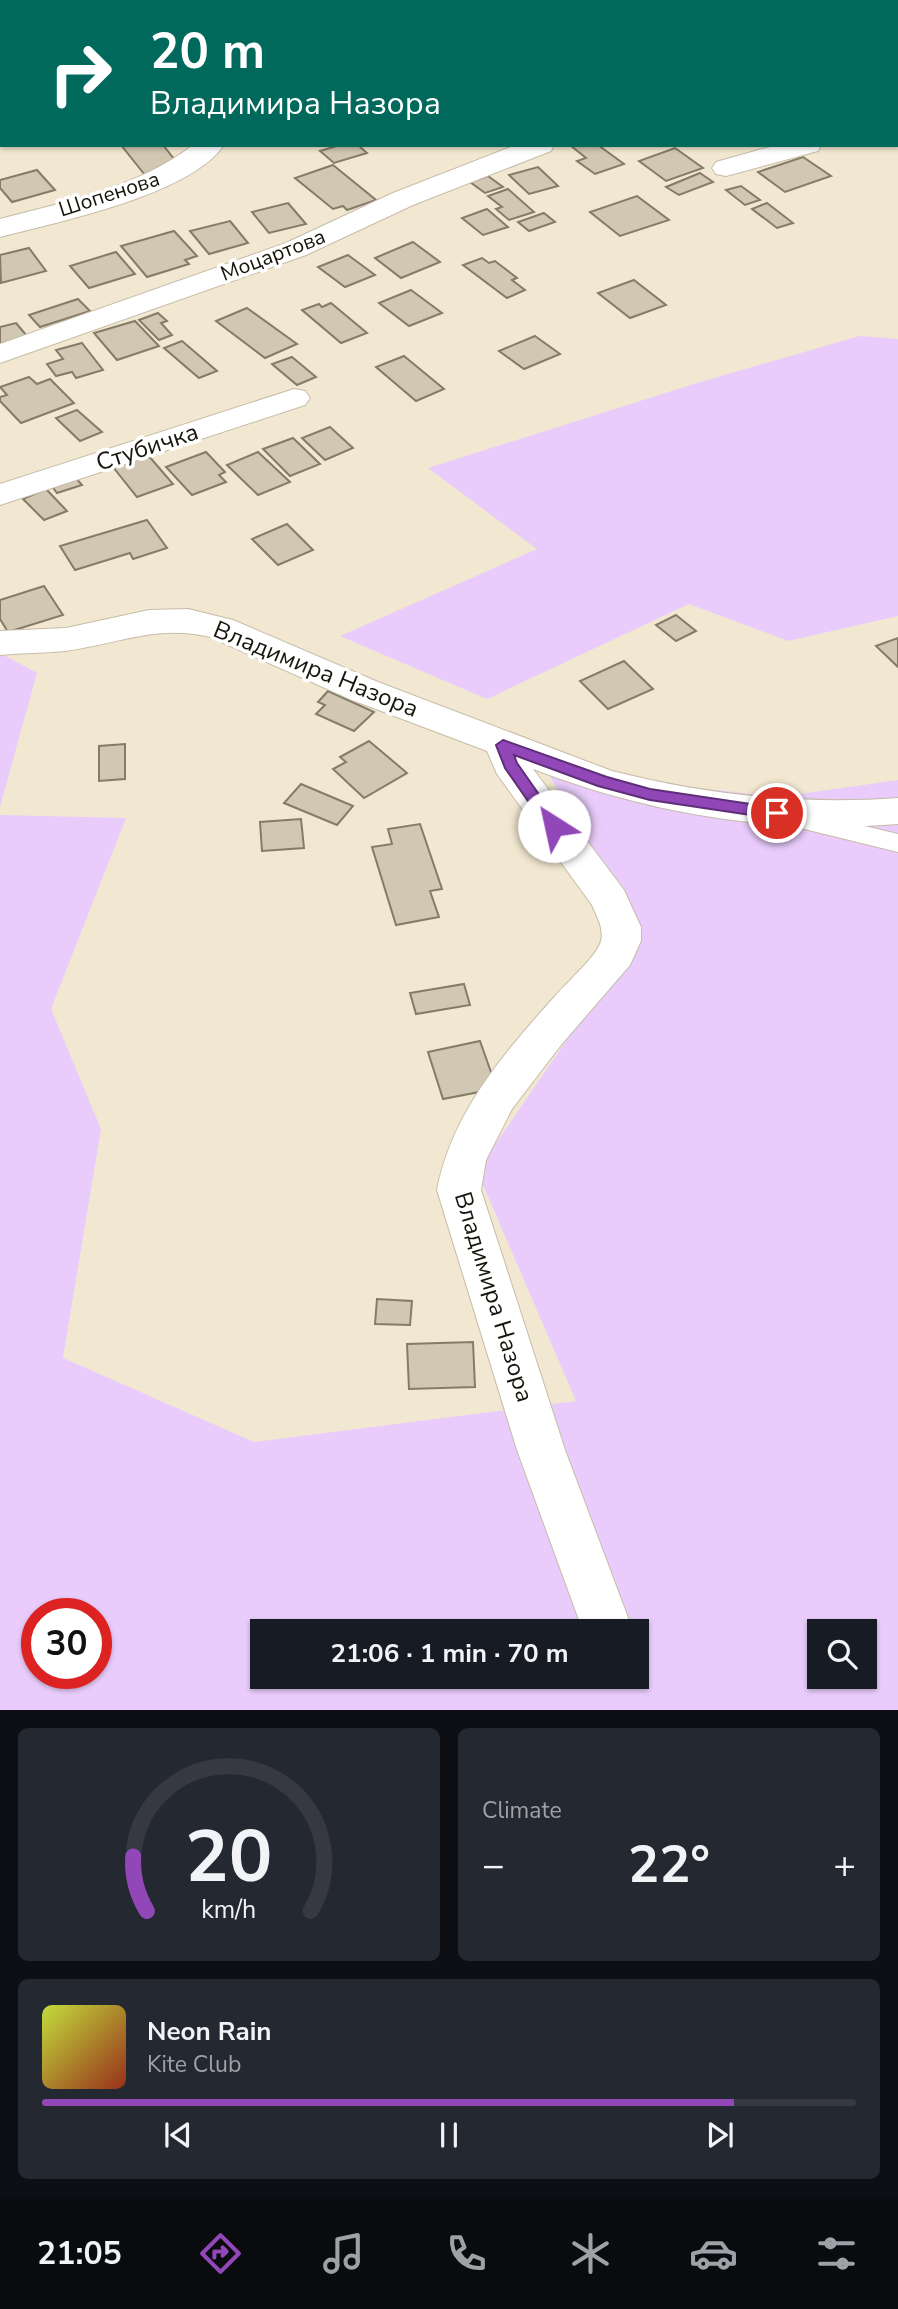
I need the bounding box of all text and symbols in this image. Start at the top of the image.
text: 20 m [150,18,265,85]
icon: right [35,28,126,119]
text: Владимира Назора [150,82,441,125]
street label: Шопенова [55,165,163,223]
street label: Моцартова [217,222,329,288]
street label: Стубичка [92,415,202,479]
street label: Владимира Назора [209,613,423,725]
pin [747,783,807,843]
position arrow [517,789,591,863]
icon: arrive [758,794,796,832]
street label: Владимира Назора [447,1188,541,1406]
speed limit sign: 30 [21,1598,112,1689]
map controls [807,1619,877,1689]
button: search [807,1619,877,1689]
text: 21:06 · 1 min · 70 m [330,1636,569,1671]
text: Climate [482,1795,562,1826]
text: 20 [185,1807,273,1907]
text: 22° [628,1829,710,1900]
text: − [482,1840,505,1891]
text: + [833,1840,856,1891]
text: km/h [201,1892,257,1926]
text: Neon Rain [147,2014,272,2049]
text: Kite Club [147,2049,241,2080]
icon: previous [159,2116,197,2154]
icon: pause [430,2116,468,2154]
icon: next [701,2116,739,2154]
icon: directions [196,2229,245,2278]
icon: music [319,2229,368,2278]
icon: phone [442,2229,491,2278]
icon: climate [566,2229,615,2278]
icon: car [689,2229,738,2278]
icon: filters [812,2229,861,2278]
text: 21:05 [37,2232,122,2275]

